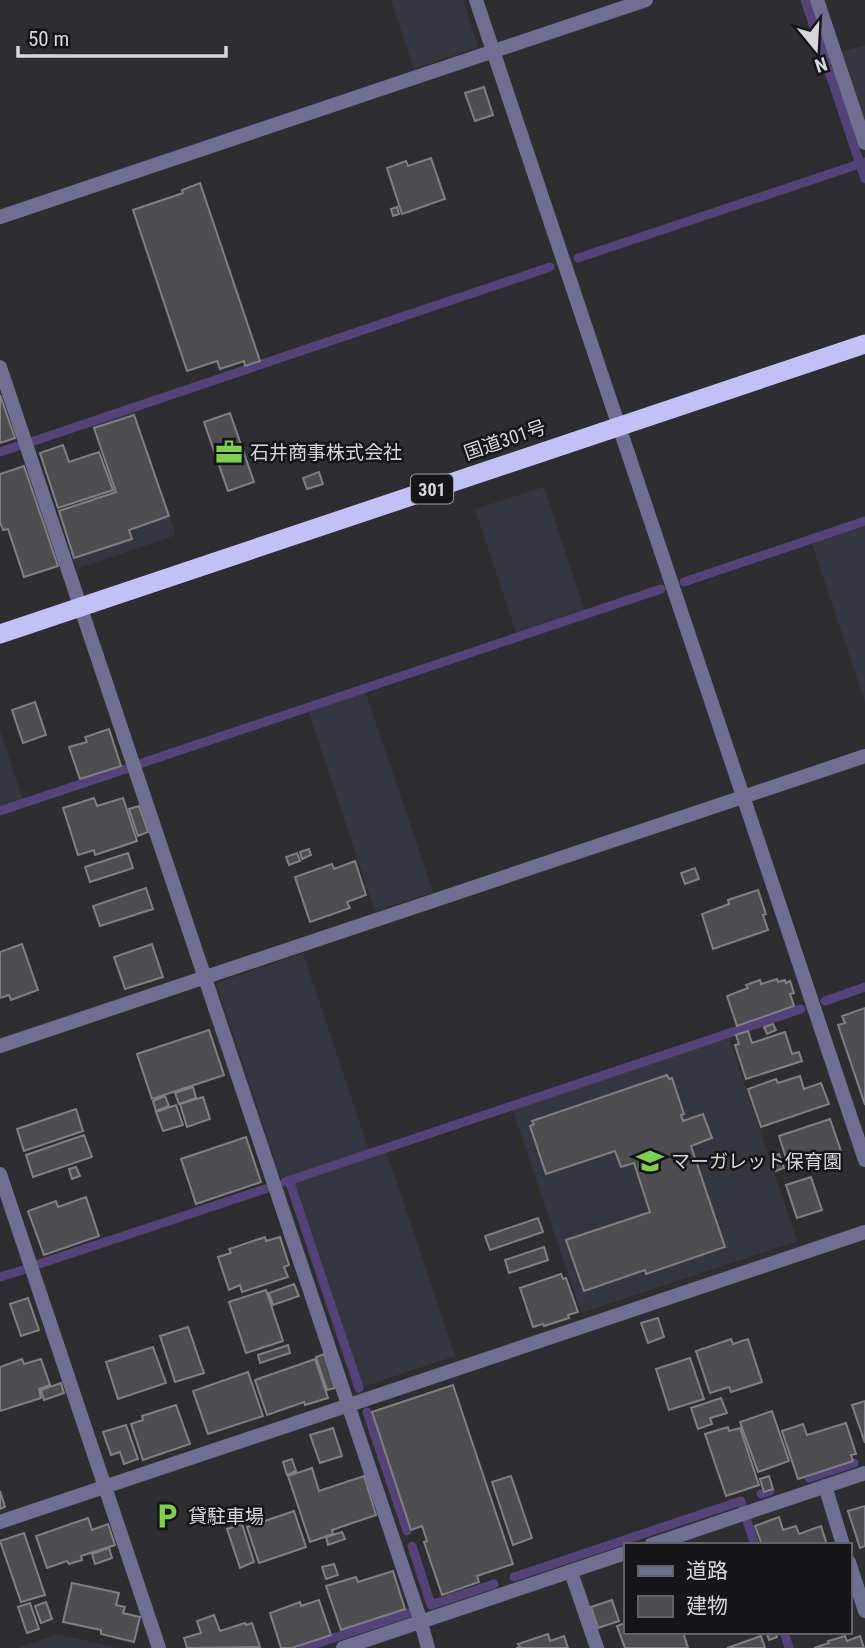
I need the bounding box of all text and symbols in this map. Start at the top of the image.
scale bar [18,14,226,58]
north arrow [781,14,851,84]
text: 50 m [28,27,69,51]
text: N [812,52,830,77]
street label: 国道301号 [461,415,549,465]
office icon: 石井商事株式会社 [214,437,244,467]
place label: 石井商事株式会社 [250,441,402,464]
road number: 301 [411,475,453,504]
school or university icon: マーガレット保育園 [635,1146,665,1176]
place label: マーガレット保育園 [671,1150,842,1173]
parking icon: 貸駐車場 [152,1501,182,1531]
place label: 貸駐車場 [188,1505,264,1528]
legend [624,1543,851,1634]
text: 道路 [686,1559,728,1583]
text: 建物 [686,1594,728,1618]

